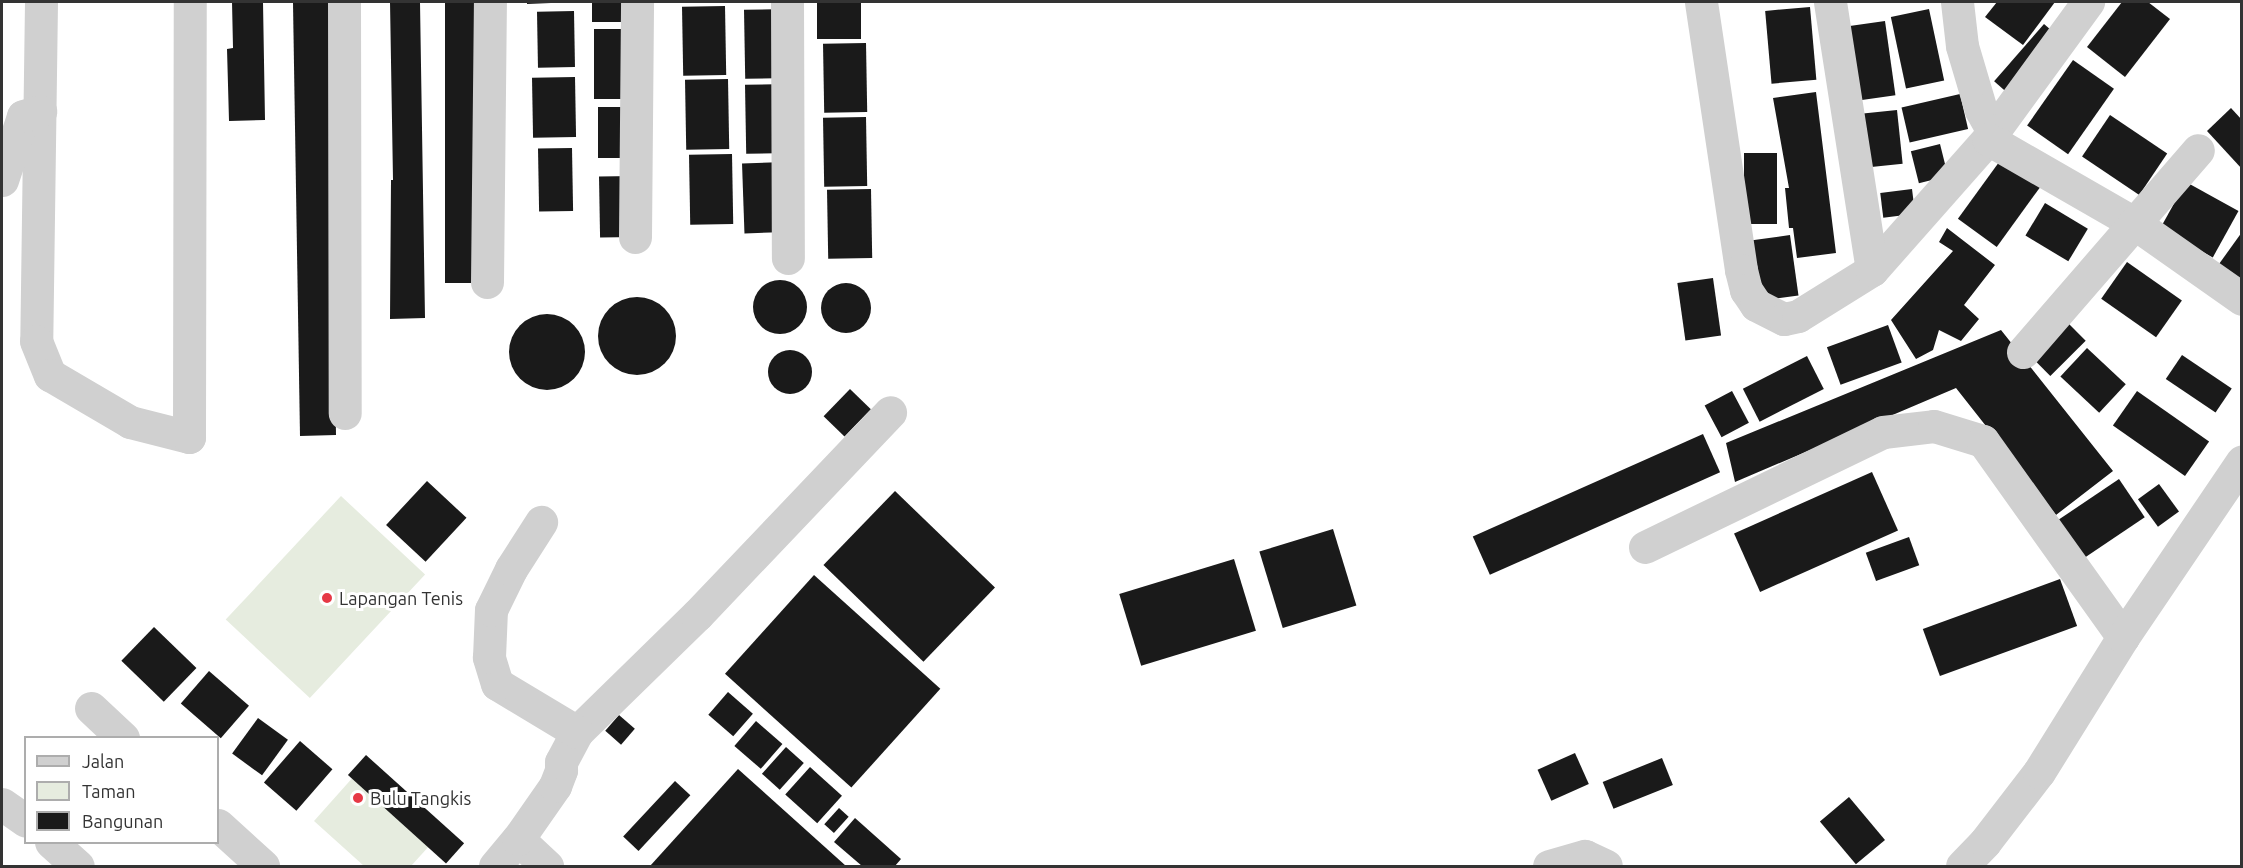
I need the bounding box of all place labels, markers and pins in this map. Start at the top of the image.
place label: Lapangan Tenis [339,587,463,609]
marker: Lapangan Tenis [320,591,334,605]
place label: Bulu Tangkis [370,787,471,809]
marker: Bulu Tangkis [351,791,365,805]

